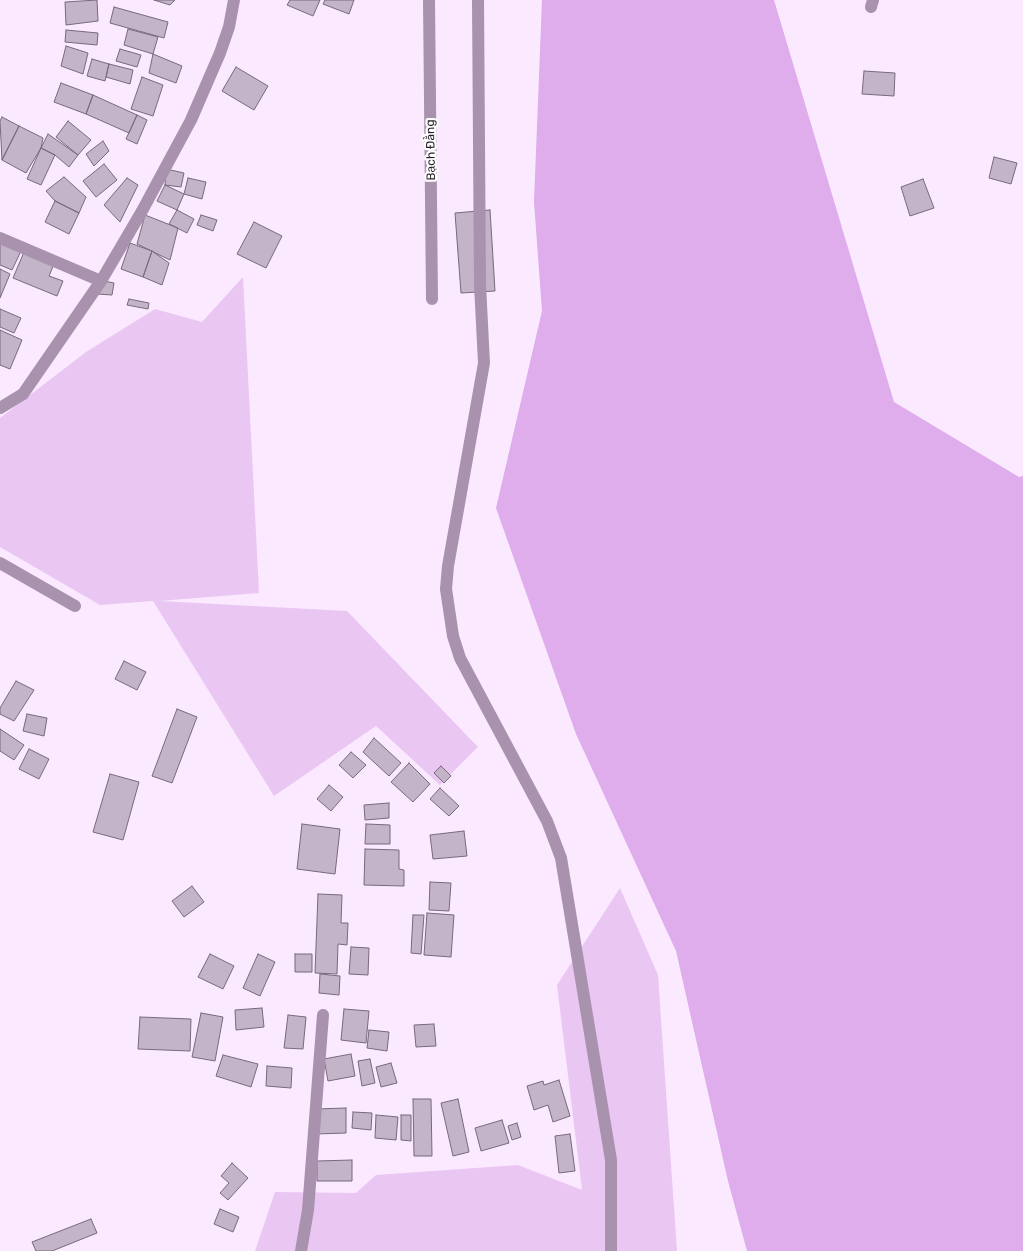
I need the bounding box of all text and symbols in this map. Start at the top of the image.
street label: Bạch Đằng [423,119,439,181]

